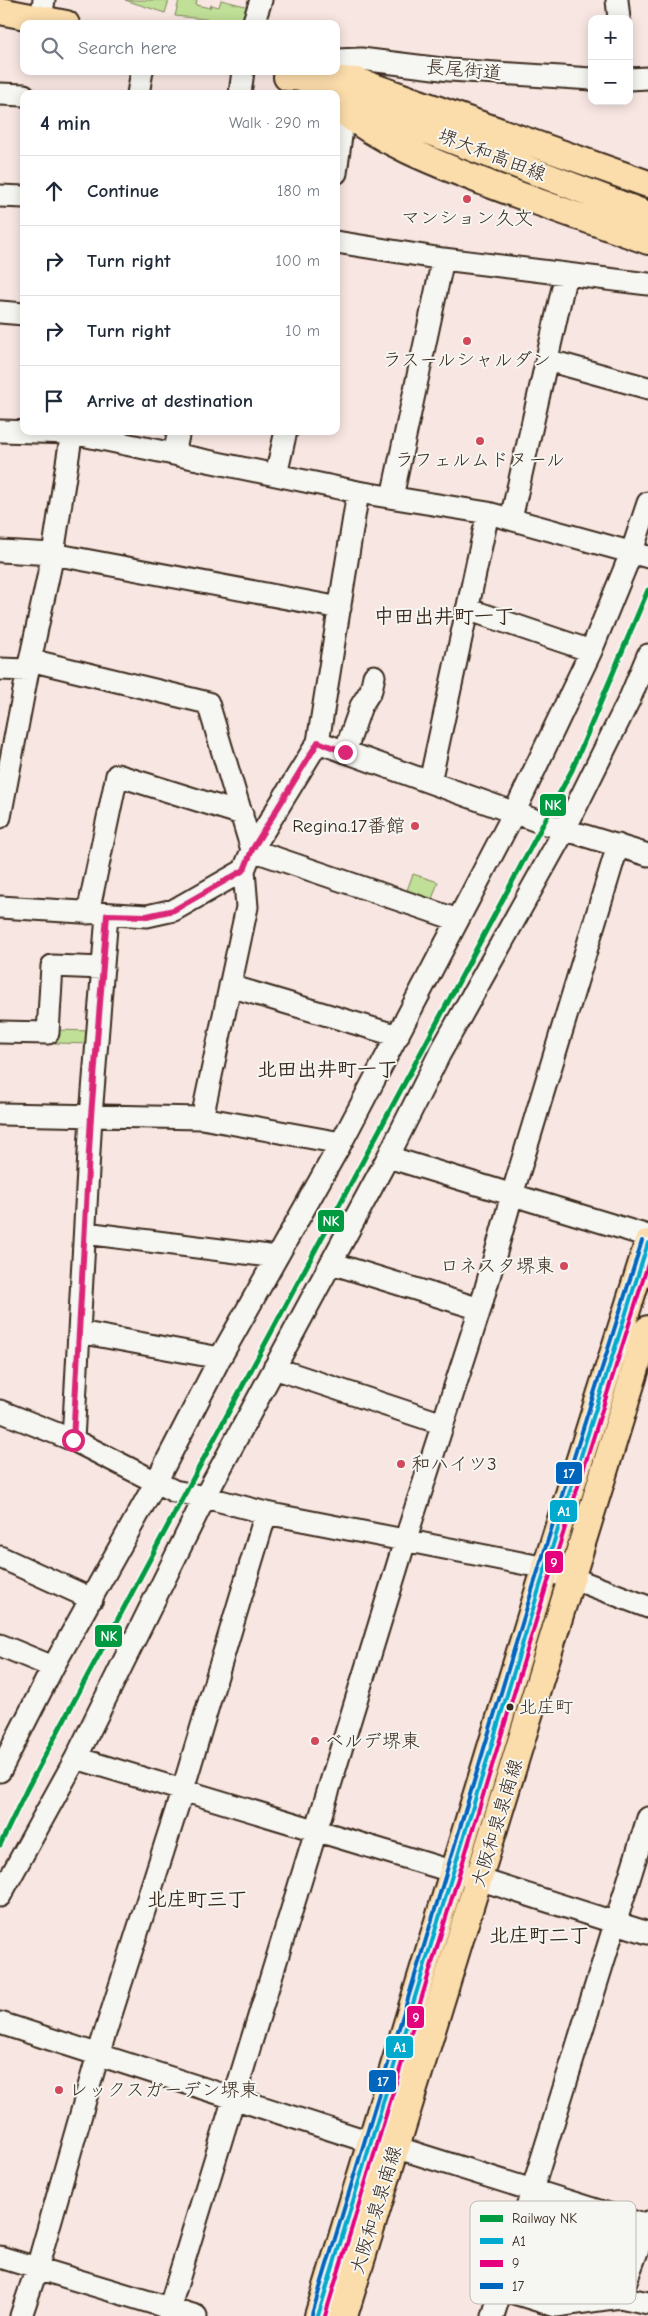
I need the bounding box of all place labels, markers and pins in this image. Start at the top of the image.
marker: マンション久文 [461,193,473,205]
place label: マンション久文 [401,207,533,229]
marker: ラスールシャルダン [461,335,473,347]
place label: ラスールシャルダン [383,349,551,371]
marker: ラフェルムドヌール [474,435,486,447]
place label: ラフェルムドヌール [395,449,565,471]
place label: Regina.17番館 [292,815,405,837]
marker: Regina.17番館 [409,820,421,832]
place label: ロネスタ堺東 [440,1255,554,1277]
marker: ロネスタ堺東 [558,1260,570,1272]
place label: 和ハイツ3 [411,1453,497,1475]
marker: 和ハイツ3 [395,1458,407,1470]
place label: 北庄町 [519,1697,573,1718]
marker: 北庄町 [505,1702,515,1712]
place label: ベルデ堺東 [325,1730,420,1752]
marker: ベルデ堺東 [309,1735,321,1747]
place label: レックスガーデン堺東 [69,2079,259,2101]
marker: レックスガーデン堺東 [53,2084,65,2096]

